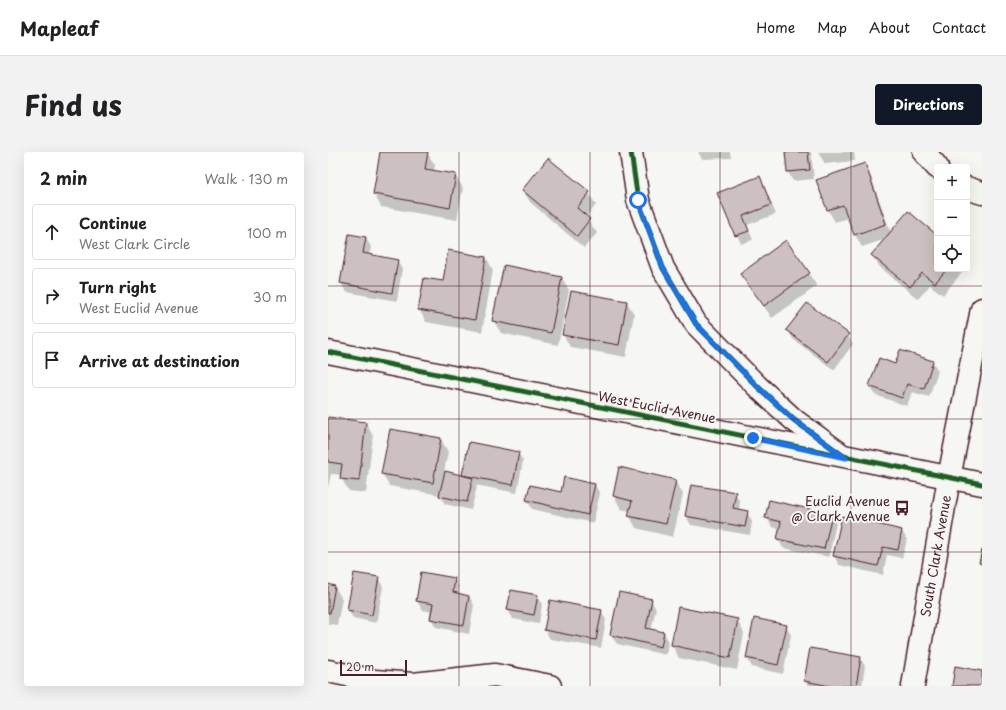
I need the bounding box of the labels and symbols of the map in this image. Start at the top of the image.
route start [629,191,647,209]
street label: West Euclid Avenue [597,386,718,427]
route end [744,429,762,447]
place label: Euclid Avenue @ Clark Avenue [791,491,890,525]
street label: South Clark Avenue [915,494,955,618]
bus stop icon: Euclid Avenue @ Clark Avenue [893,499,911,517]
scale bar [340,658,407,677]

